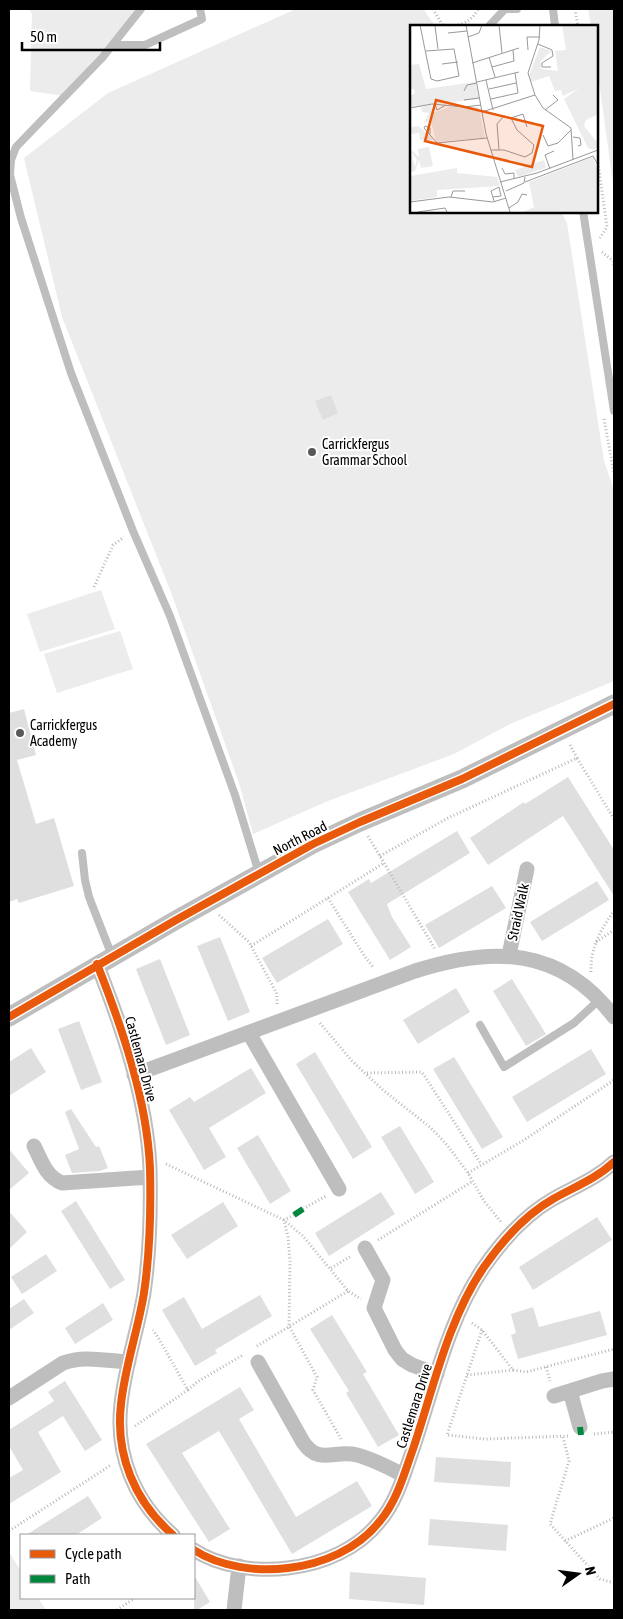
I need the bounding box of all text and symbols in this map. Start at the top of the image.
scale bar [22,20,160,52]
inset map [410,25,598,212]
text: 50 m [30,28,57,45]
place label: Carrickfergus Grammar School [322,436,408,468]
marker: Carrickfergus Grammar School [306,446,318,458]
place label: Carrickfergus Academy [30,717,97,749]
marker: Carrickfergus Academy [14,727,26,739]
street label: North Road [270,818,330,858]
street label: Straid Walk [504,882,532,942]
street label: Castlemara Drive [122,1015,160,1103]
street label: Castlemara Drive [393,1362,435,1450]
legend [20,1534,195,1599]
text: Cycle path [65,1545,122,1562]
north arrow [553,1549,603,1599]
text: N [582,1565,599,1577]
text: Path [65,1570,91,1587]

